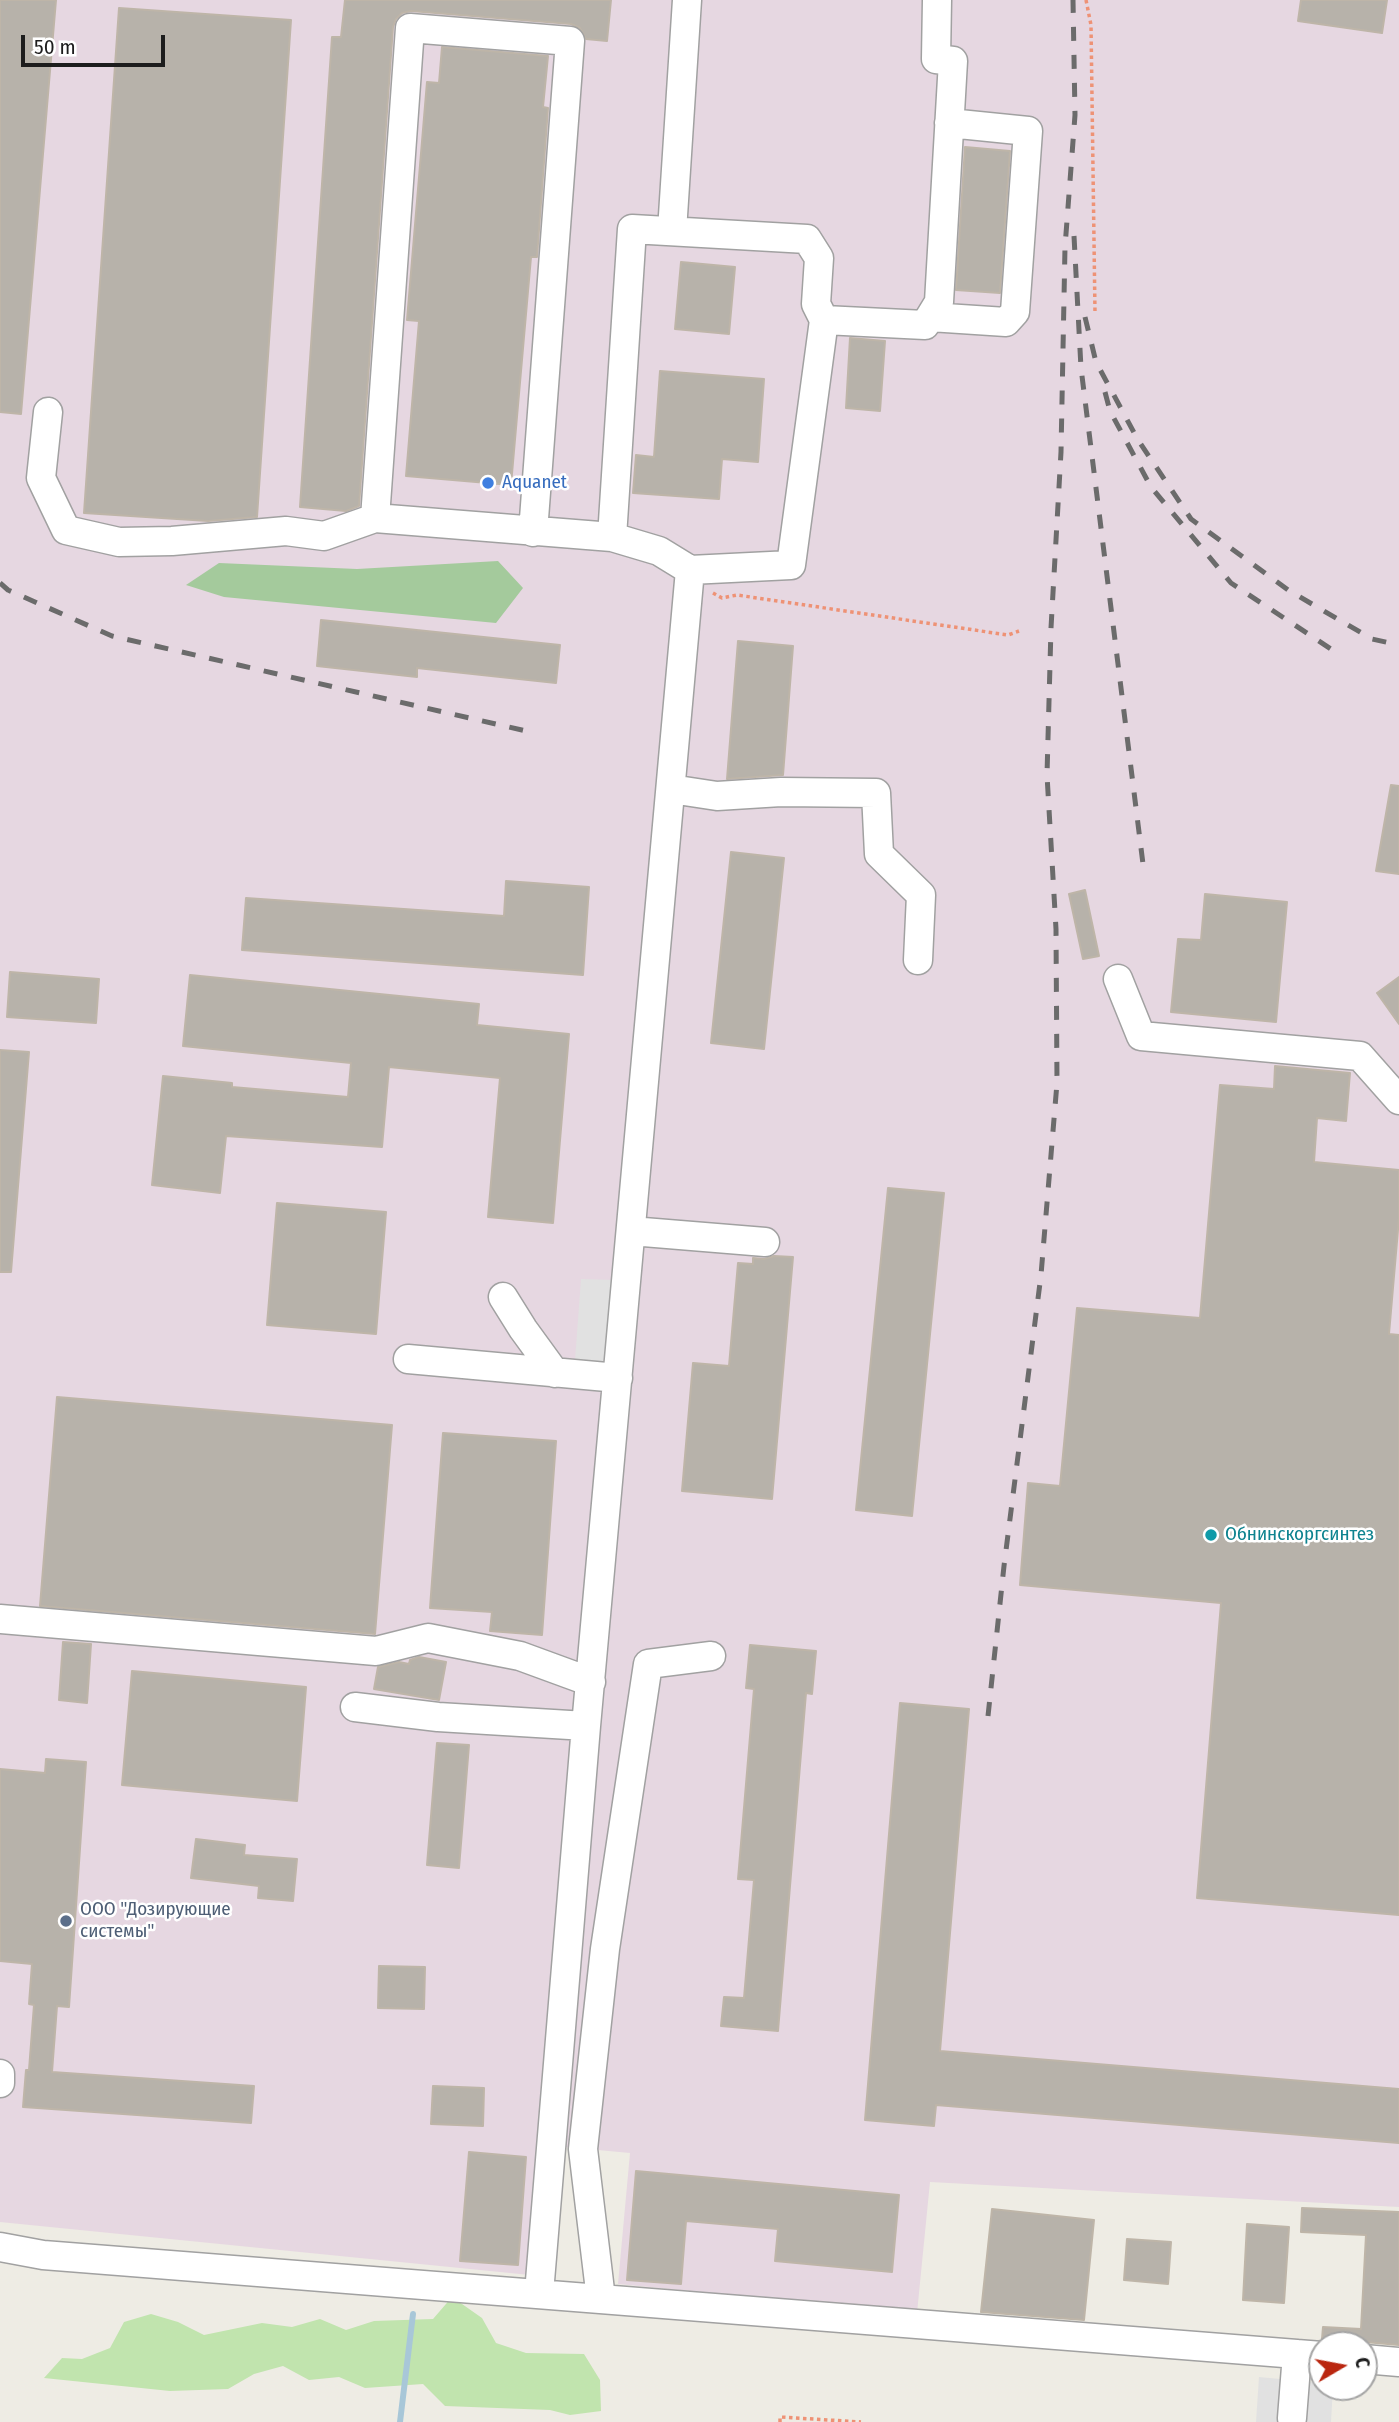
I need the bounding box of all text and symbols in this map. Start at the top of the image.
scale bar [24,21,168,65]
text: 50 m [34,34,76,60]
place label: Aquanet [502,472,567,494]
marker: Aquanet [480,475,496,491]
place label: Обнинскоргсинтез [1225,1524,1374,1546]
marker: Обнинскоргсинтез [1203,1527,1219,1543]
place label: ООО "Дозирующие системы" [80,1899,231,1943]
marker: ООО "Дозирующие системы" [58,1913,74,1929]
north arrow [1308,2331,1378,2401]
text: С [1350,2356,1374,2370]

